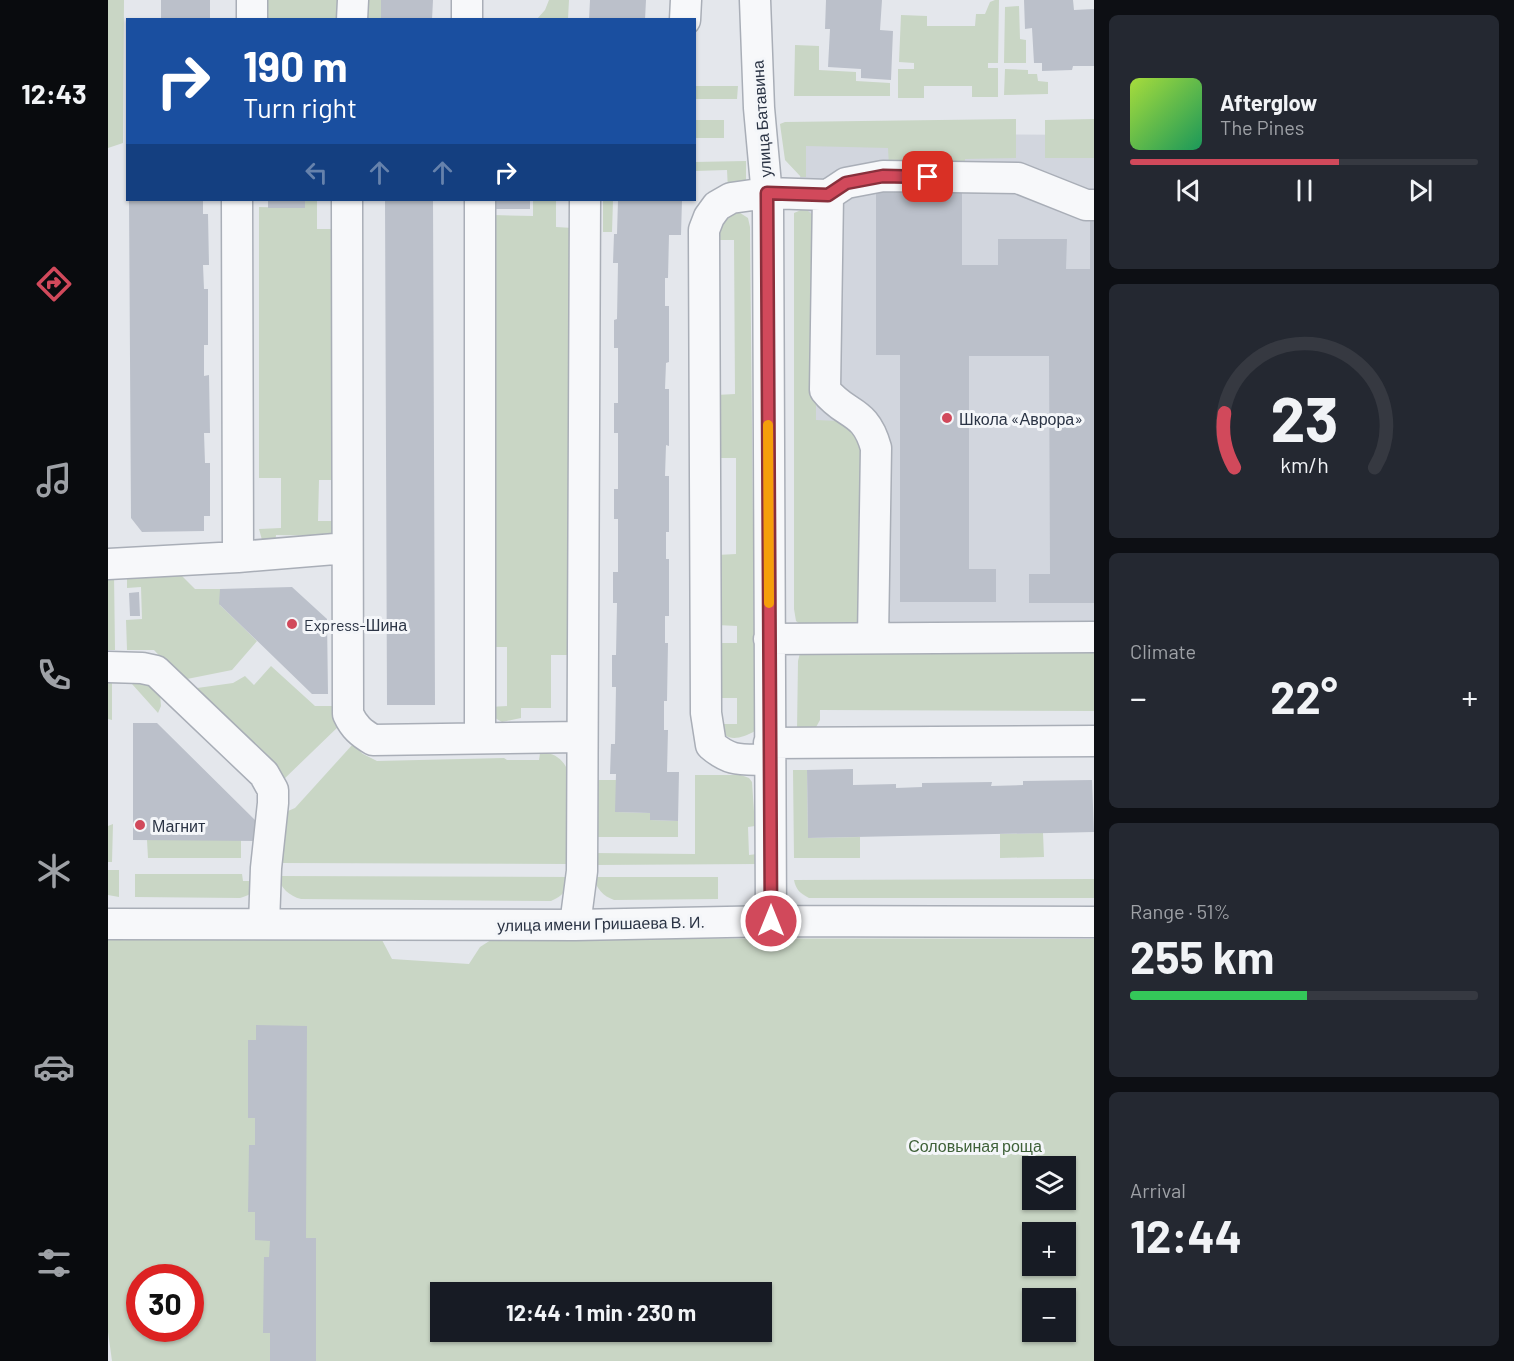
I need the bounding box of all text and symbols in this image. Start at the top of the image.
text: 190 m [243,40,348,90]
icon: right [144,42,222,120]
street label: улица Батавина [747,60,775,178]
text: 12:43 [21,77,87,109]
text: Afterglow [1220,89,1317,115]
text: Turn right [243,91,357,123]
text: The Pines [1220,115,1304,139]
pin [902,151,953,202]
icon: left [300,156,333,189]
icon: ahead [363,156,396,189]
icon: ahead [426,156,459,189]
icon: right [489,156,522,189]
icon: arrive [911,160,944,193]
icon: previous [1172,174,1205,207]
icon: pause [1288,174,1321,207]
icon: next [1404,174,1437,207]
icon: directions [33,263,75,305]
text: 23 [1270,380,1338,454]
place label: Школа «Аврора» [959,409,1083,428]
marker: Школа «Аврора» [940,411,954,425]
text: km/h [1280,453,1328,478]
icon: music [33,459,75,501]
place label: Express-Шина [304,615,407,634]
marker: Express-Шина [285,617,299,631]
text: Climate [1130,639,1196,663]
icon: phone [33,654,75,696]
text: 22° [1270,669,1338,723]
text: − [1130,677,1147,717]
text: + [1461,677,1478,717]
place label: Магнит [152,816,206,835]
marker: Магнит [133,818,147,832]
icon: climate [33,850,75,892]
position arrow [739,889,803,953]
text: Range · 51% [1130,899,1230,923]
street label: улица имени Гришаева В. И. [497,912,705,934]
text: 255 km [1130,929,1274,983]
icon: car [33,1046,75,1088]
park label: Соловьиная роща [908,1136,1042,1155]
map controls [1022,1156,1076,1342]
button: layers [1022,1156,1076,1210]
text: Arrival [1130,1178,1186,1202]
text: 12:44 [1130,1208,1242,1262]
button: + [1022,1222,1076,1276]
icon: filters [33,1242,75,1284]
speed limit sign: 30 [126,1264,204,1342]
button: − [1022,1288,1076,1342]
text: 12:44 · 1 min · 230 m [506,1299,696,1325]

